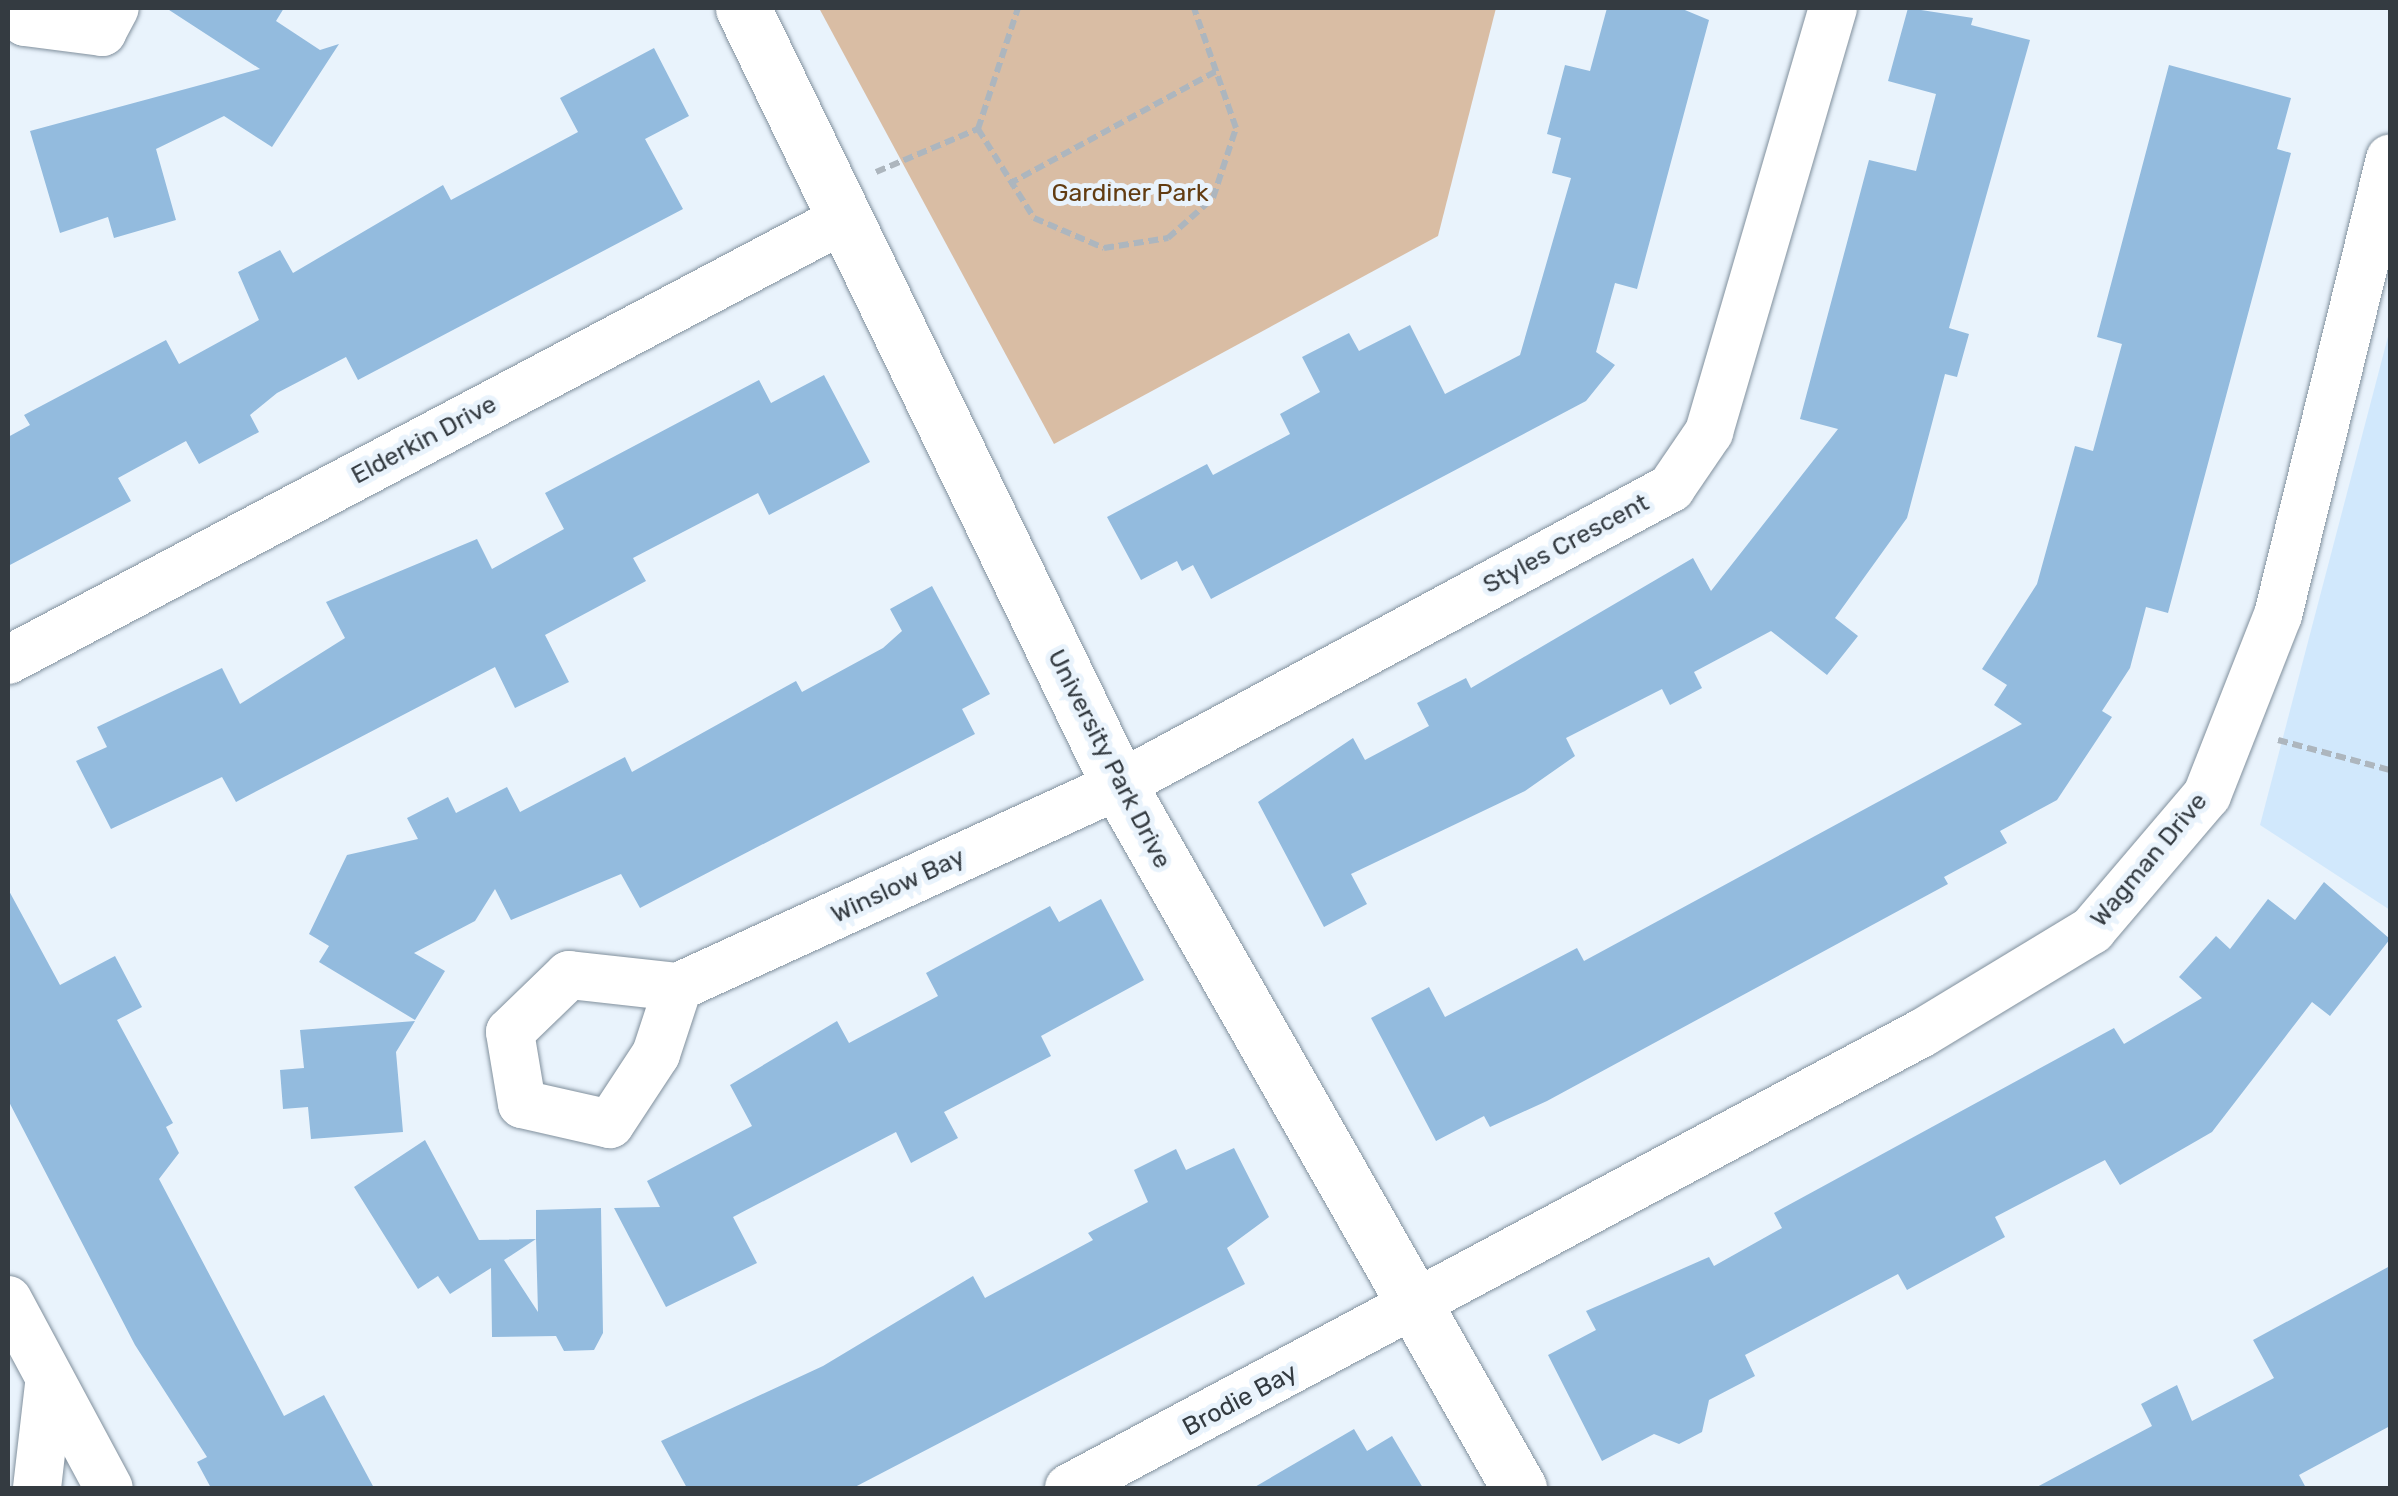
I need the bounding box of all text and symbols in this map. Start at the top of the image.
park label: Gardiner Park [1051,178,1209,208]
street label: Elderkin Drive [346,389,502,491]
street label: Styles Crescent [1478,488,1654,600]
street label: University Park Drive [1041,644,1177,874]
street label: Wagman Drive [2084,787,2214,933]
street label: Winslow Bay [826,842,970,930]
street label: Brodie Bay [1178,1357,1302,1443]

